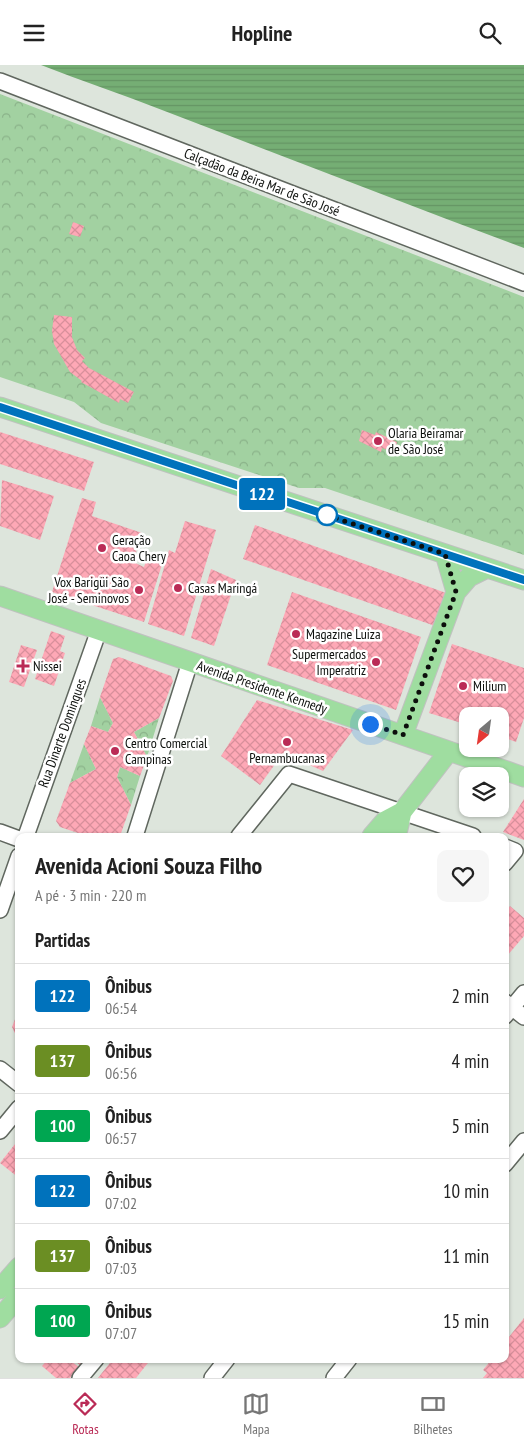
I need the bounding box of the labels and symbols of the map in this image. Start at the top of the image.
street label: Calçadão da Beira Mar de São José [182,144,343,220]
place label: Olaria Beiramar de São José [388,424,464,458]
marker: Olaria Beiramar de São José [372,435,384,447]
line badge: 122 [233,478,291,510]
unlabelled marker [316,504,338,526]
place label: Geração Caoa Chery [112,531,167,565]
marker: Geração Caoa Chery [96,542,108,554]
place label: Vox Barigüi São José - Seminovos [47,573,129,607]
place label: Casas Maringá [188,579,257,597]
marker: Casas Maringá [172,582,184,594]
marker: Vox Barigüi São José - Seminovos [133,584,145,596]
place label: Magazine Luiza [306,625,381,643]
marker: Magazine Luiza [290,628,302,640]
place label: Supermercados Imperatriz [292,645,366,679]
street label: Avenida Presidente Kennedy [195,656,330,718]
marker: Supermercados Imperatriz [370,656,382,668]
place label: Nissei [33,657,62,675]
marker: Nissei [17,660,29,672]
street label: Rua Dinarte Domingues [34,676,90,790]
place label: Milium [473,677,506,695]
marker: Milium [457,680,469,692]
north arrow [459,707,509,757]
your location [358,712,383,737]
place label: Centro Comercial Campinas [125,734,208,768]
marker: Pernambucanas [281,736,293,748]
marker: Centro Comercial Campinas [109,745,121,757]
place label: Pernambucanas [249,749,325,767]

